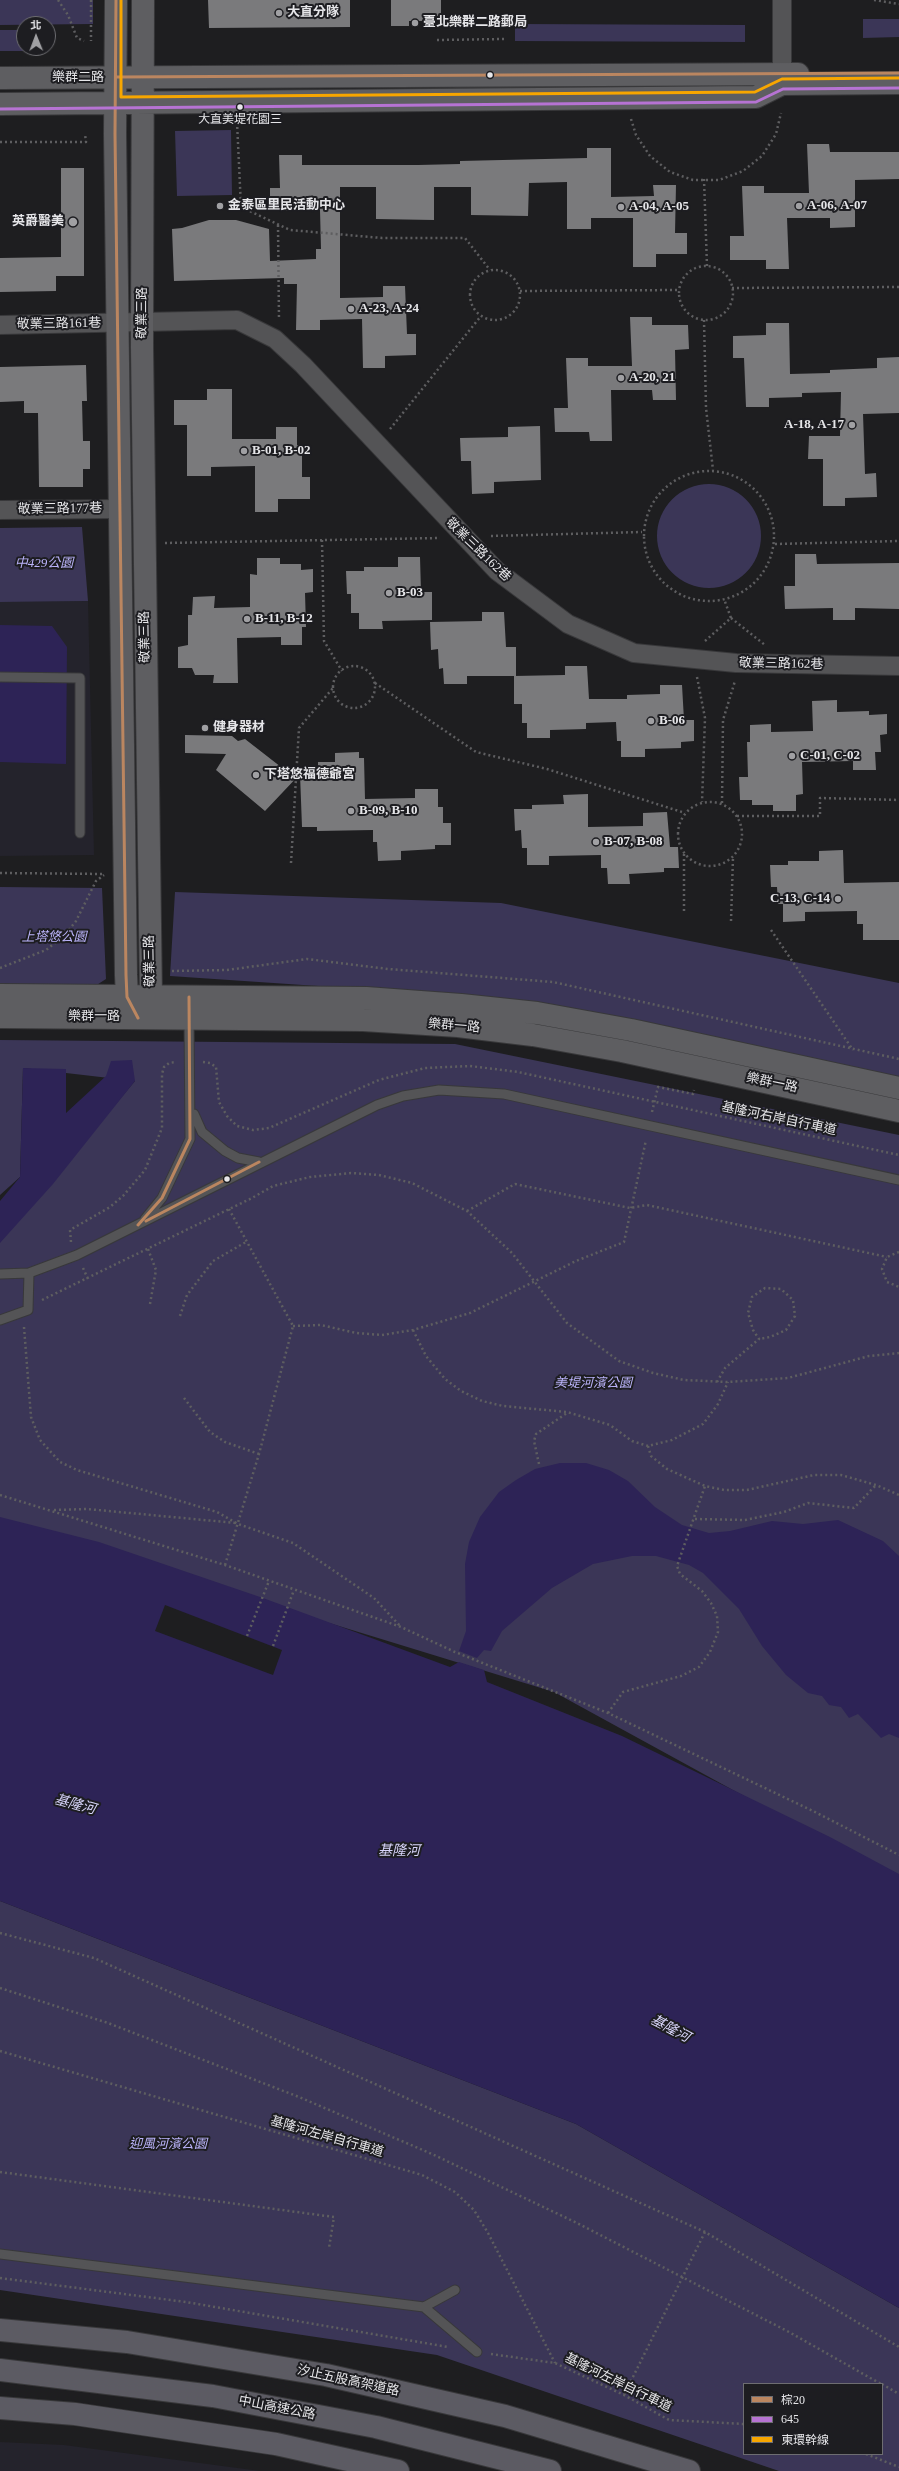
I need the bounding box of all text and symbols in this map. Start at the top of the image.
place label: 大直分隊 [287,5,339,21]
marker: 大直分隊 [274,8,284,18]
place label: 臺北樂群二路郵局 [423,15,527,31]
north arrow [16,16,56,56]
marker: 臺北樂群二路郵局 [410,18,420,28]
text: 北 [30,19,41,31]
street label: 樂群二路 [52,70,104,86]
unlabelled marker [485,70,495,80]
marker: 大直美堤花園三 [235,102,245,112]
place label: 大直美堤花園三 [198,113,282,127]
place label: 金泰區里民活動中心 [228,198,345,214]
place label: A-06, A-07 [807,198,867,214]
place label: A-04, A-05 [629,199,689,215]
marker: 金泰區里民活動中心 [215,201,225,211]
marker: A-06, A-07 [794,201,804,211]
marker: A-04, A-05 [616,202,626,212]
place label: 英爵醫美 [12,214,64,230]
marker: 英爵醫美 [67,216,79,228]
street label: 敬業三路 [135,287,151,339]
place label: A-23, A-24 [359,301,419,317]
marker: A-23, A-24 [346,304,356,314]
street label: 敬業三路161巷 [17,315,101,333]
place label: A-20, 21 [629,370,675,386]
marker: A-20, 21 [616,373,626,383]
place label: A-18, A-17 [784,417,844,433]
marker: A-18, A-17 [847,420,857,430]
place label: B-01, B-02 [252,443,310,459]
marker: B-01, B-02 [239,446,249,456]
street label: 敬業三路177巷 [18,500,102,518]
street label: 敬業三路162巷 [442,515,514,585]
park label: 中429公園 [15,556,73,572]
place label: B-03 [397,585,423,601]
marker: B-03 [384,588,394,598]
street label: 敬業三路 [137,611,153,663]
place label: B-11, B-12 [255,611,313,627]
marker: B-11, B-12 [242,614,252,624]
street label: 敬業三路162巷 [739,655,823,673]
place label: B-06 [659,713,685,729]
marker: B-06 [646,716,656,726]
place label: 健身器材 [213,720,265,736]
marker: 健身器材 [200,723,210,733]
place label: C-01, C-02 [800,748,860,764]
marker: C-01, C-02 [787,751,797,761]
place label: 下塔悠福德爺宮 [264,767,355,783]
marker: 下塔悠福德爺宮 [251,770,261,780]
place label: B-09, B-10 [359,803,418,819]
marker: B-09, B-10 [346,806,356,816]
place label: B-07, B-08 [604,834,662,850]
marker: B-07, B-08 [591,837,601,847]
place label: C-13, C-14 [770,891,830,907]
marker: C-13, C-14 [833,894,843,904]
park label: 上塔悠公園 [22,930,86,946]
street label: 敬業三路 [142,935,158,987]
street label: 樂群一路 [68,1009,120,1025]
street label: 樂群一路 [427,1016,481,1036]
street label: 樂群一路 [745,1070,799,1096]
street label: 基隆河右岸自行車道 [720,1099,838,1139]
unlabelled marker [222,1174,232,1184]
park label: 美堤河濱公園 [554,1376,632,1392]
water label: 基隆河 [53,1791,97,1819]
water label: 基隆河 [378,1843,420,1859]
water label: 基隆河 [648,2012,692,2046]
street label: 基隆河左岸自行車道 [269,2113,385,2161]
park label: 迎風河濱公園 [129,2137,207,2153]
street label: 基隆河左岸自行車道 [562,2350,674,2416]
street label: 汐止五股高架道路 [296,2363,400,2399]
legend [743,2383,883,2455]
street label: 中山高速公路 [237,2393,317,2423]
text: 棕20 [781,2393,805,2407]
text: 645 [781,2412,799,2426]
text: 東環幹線 [781,2433,829,2447]

